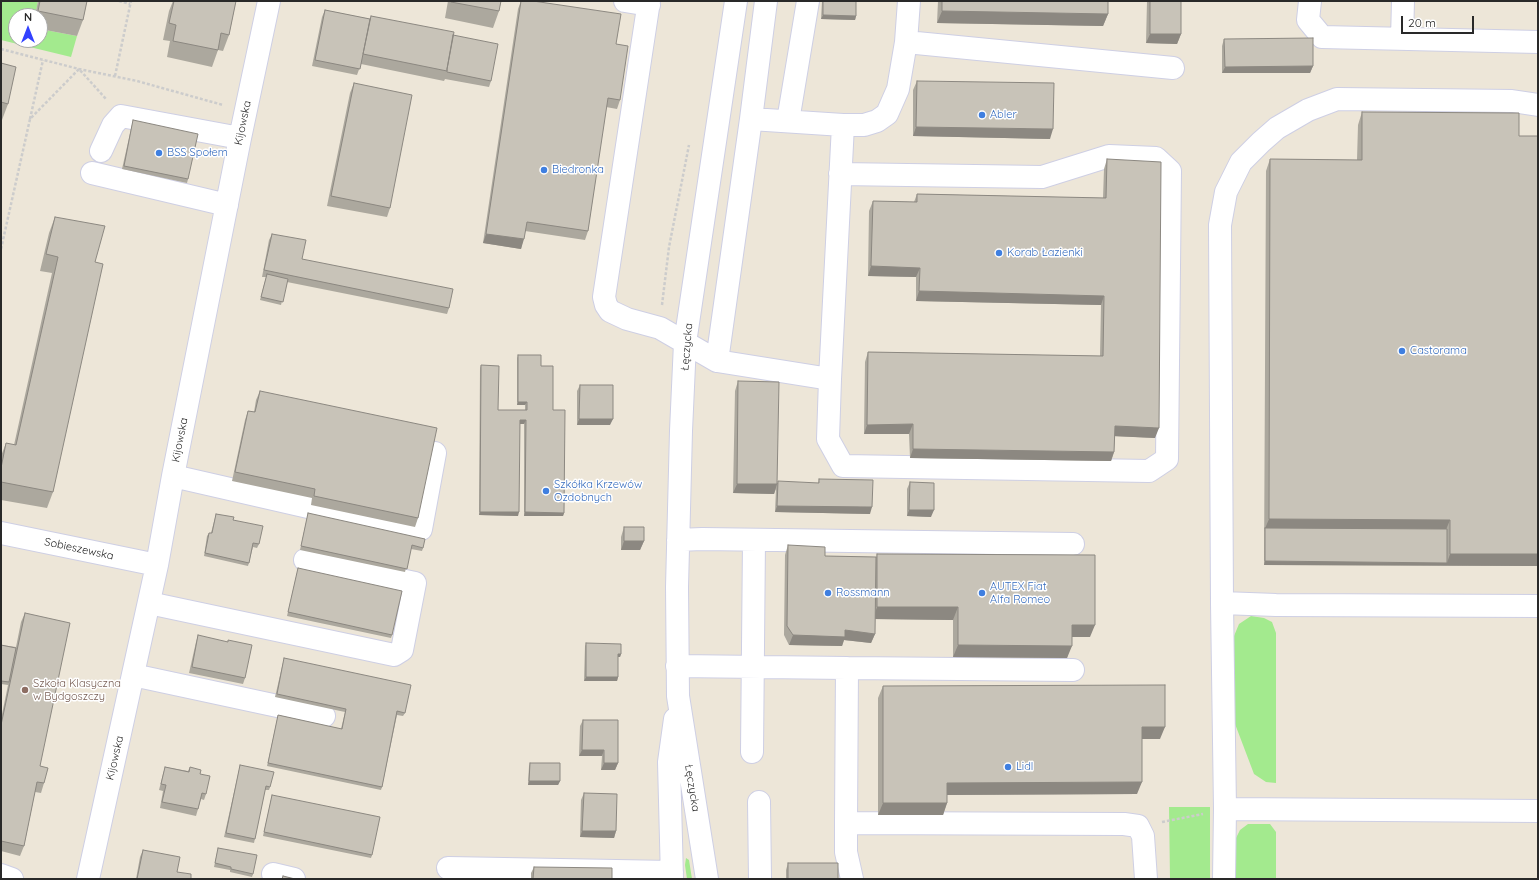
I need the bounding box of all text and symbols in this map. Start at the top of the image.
north arrow [8,8,48,48]
scale bar [1403,8,1476,34]
text: N [24,10,32,24]
text: 20 m [1408,15,1436,30]
street label: Kijowska [232,99,254,147]
place label: Abler [990,108,1017,122]
marker: Abler [977,110,987,120]
place label: BSS Społem [167,146,228,160]
marker: BSS Społem [154,148,164,158]
place label: Biedronka [552,163,604,177]
marker: Biedronka [539,165,549,175]
place label: Korab Łazienki [1007,246,1083,260]
marker: Korab Łazienki [994,248,1004,258]
street label: Łęczycka [678,323,696,371]
place label: Castorama [1410,344,1467,358]
marker: Castorama [1397,346,1407,356]
street label: Kijowska [169,417,191,463]
place label: Szkółka Krzewów Ozdobnych [554,478,642,504]
marker: Szkółka Krzewów Ozdobnych [541,486,551,496]
street label: Sobieszewska [43,535,115,563]
place label: AUTEX Fiat Alfa Romeo [990,580,1050,606]
place label: Rossmann [836,586,890,600]
marker: Rossmann [823,588,833,598]
marker: AUTEX Fiat Alfa Romeo [977,588,987,598]
place label: Szkoła Klasyczna w Bydgoszczy [33,677,121,703]
marker: Szkoła Klasyczna w Bydgoszczy [20,685,30,695]
street label: Kijowska [103,734,127,782]
place label: Lidl [1016,760,1033,774]
marker: Lidl [1003,762,1013,772]
street label: Łęczycka [682,763,702,813]

